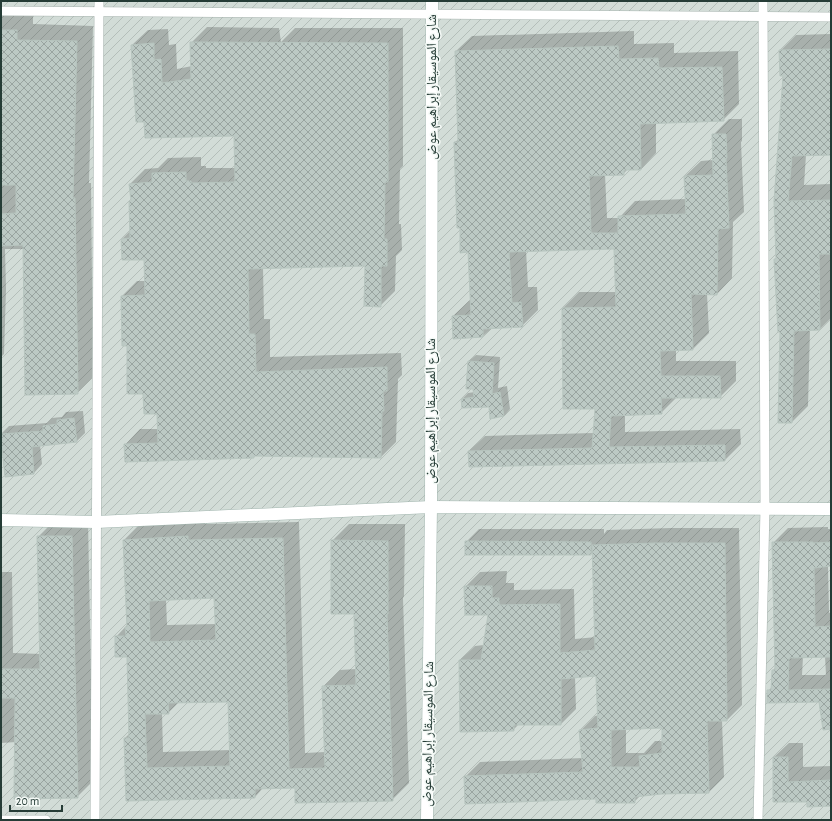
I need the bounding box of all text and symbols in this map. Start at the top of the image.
street label: شارع الموسيقار إبراهيم عوض [425,14,441,160]
street label: شارع الموسيقار إبراهيم عوض [424,338,440,484]
street label: شارع الموسيقار إبراهيم عوض [420,661,438,807]
scale bar [10,787,62,813]
text: 20 m [16,795,39,807]

